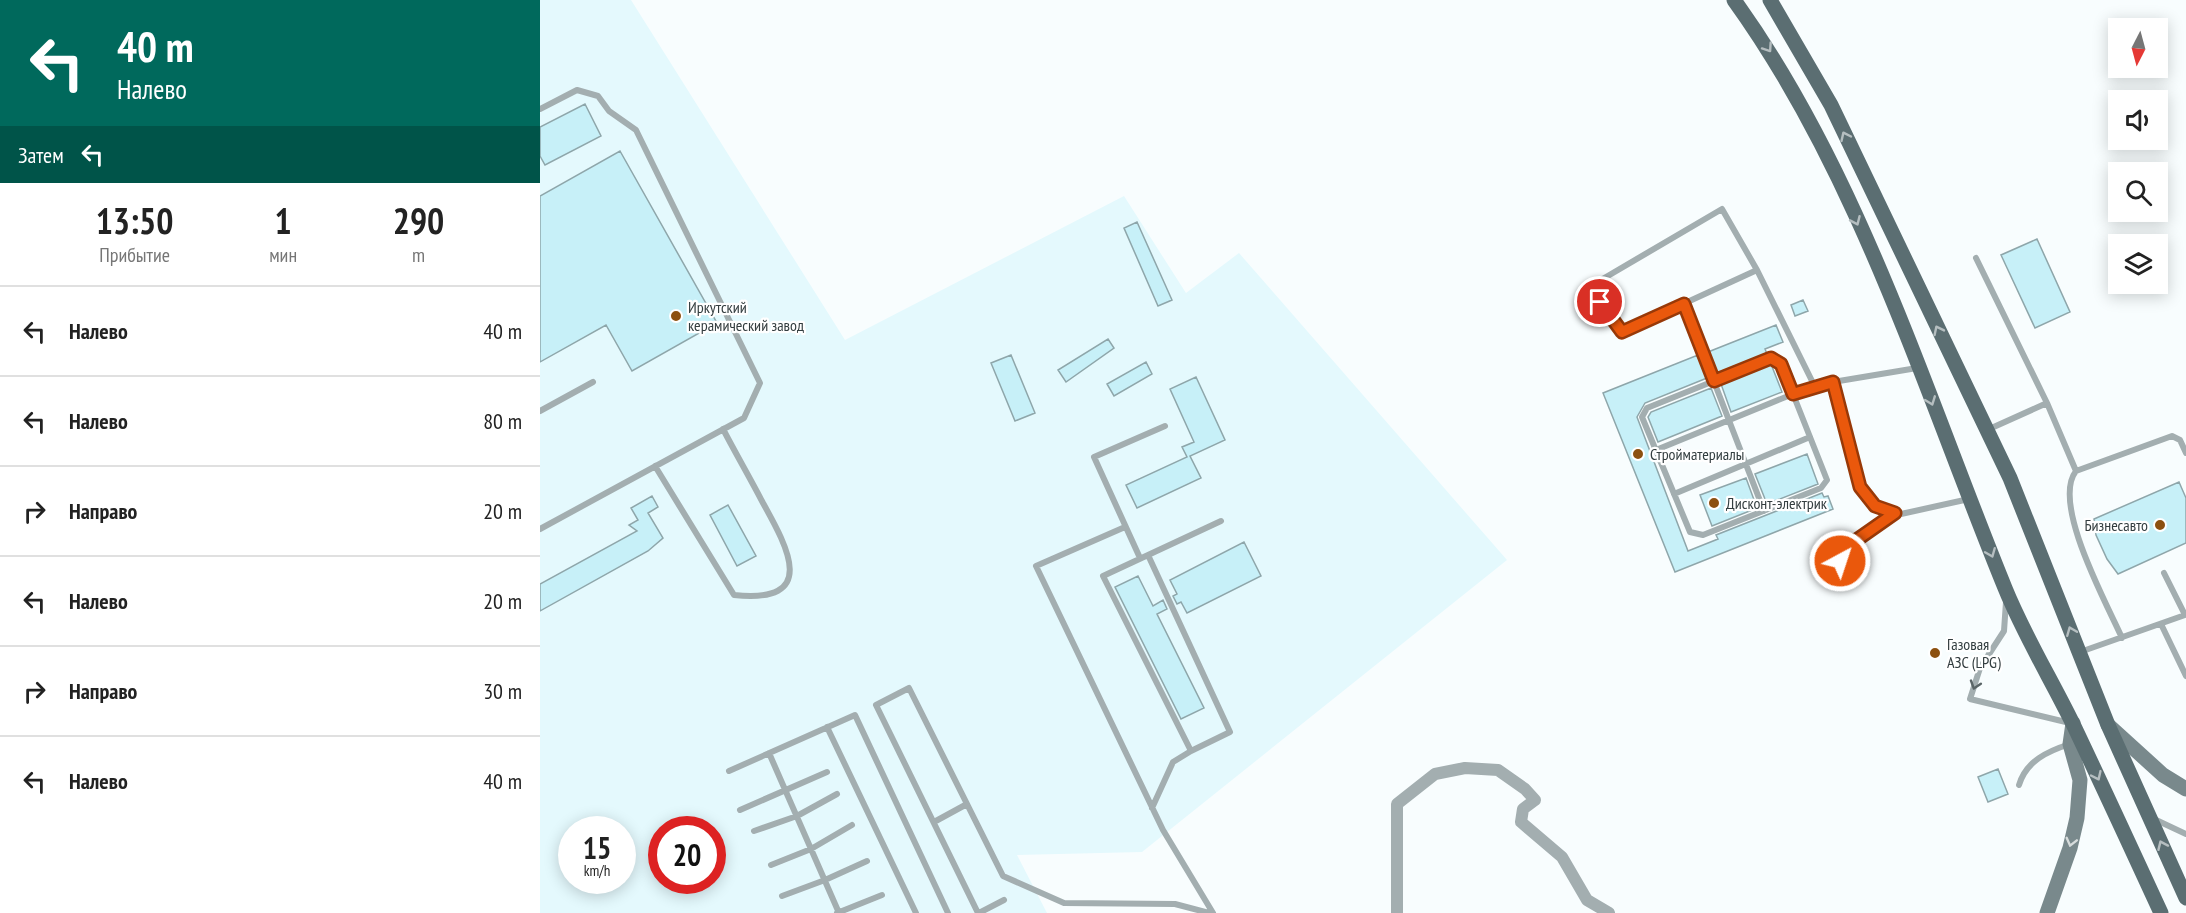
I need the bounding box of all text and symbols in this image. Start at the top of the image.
north arrow [2108,18,2168,78]
map controls [2108,18,2168,294]
text: 40 m [117,19,194,74]
icon: left [18,24,96,102]
one-way arrow [1761,41,1772,52]
text: Налево [117,72,187,106]
button: sound [2108,90,2168,150]
one-way arrow [1840,131,1852,142]
icon: left [76,138,109,171]
text: Затем [18,141,64,169]
button: search [2108,162,2168,222]
text: 13:50 [96,197,174,244]
text: 1 [275,197,292,244]
text: 290 [393,197,444,244]
one-way arrow [1849,215,1861,226]
button: layers [2108,234,2168,294]
text: Прибытие [99,242,170,268]
text: мин [269,242,297,268]
text: m [412,242,425,268]
pin [1574,276,1625,327]
icon: arrive [1583,285,1616,318]
place label: Иркутский керамический завод [688,297,804,335]
marker: Иркутский керамический завод [669,309,683,323]
icon: left [18,315,51,348]
text: Налево [69,317,128,345]
text: 40 m [483,317,522,345]
one-way arrow [1934,326,1946,337]
one-way arrow [1924,395,1936,406]
icon: left [18,405,51,438]
text: Налево [69,407,128,435]
text: 80 m [483,407,522,435]
place label: Стройматериалы [1650,444,1744,464]
marker: Стройматериалы [1631,447,1645,461]
place label: Дисконт-электрик [1726,493,1828,513]
icon: right [18,495,51,528]
marker: Дисконт-электрик [1707,496,1721,510]
text: Направо [69,497,137,525]
text: 20 m [483,497,522,525]
place label: Бизнесавто [2084,515,2148,535]
marker: Бизнесавто [2153,518,2167,532]
position arrow [1808,529,1872,593]
one-way arrow [1984,547,1996,558]
icon: left [18,585,51,618]
text: Налево [69,587,128,615]
text: 20 m [483,587,522,615]
one-way arrow [2066,627,2078,638]
place label: Газовая АЗС (LPG) [1947,634,2001,672]
marker: Газовая АЗС (LPG) [1928,646,1942,660]
icon: right [18,675,51,708]
text: Направо [69,677,137,705]
text: 30 m [483,677,522,705]
one-way arrow [1969,679,1982,690]
icon: left [18,765,51,798]
text: Налево [69,767,128,795]
text: 40 m [483,767,522,795]
one-way arrow [2090,770,2102,781]
speed limit sign: 20 [648,816,726,894]
text: 15 [583,828,611,867]
one-way arrow [2066,837,2079,847]
one-way arrow [2158,840,2170,851]
text: km/h [584,861,610,880]

